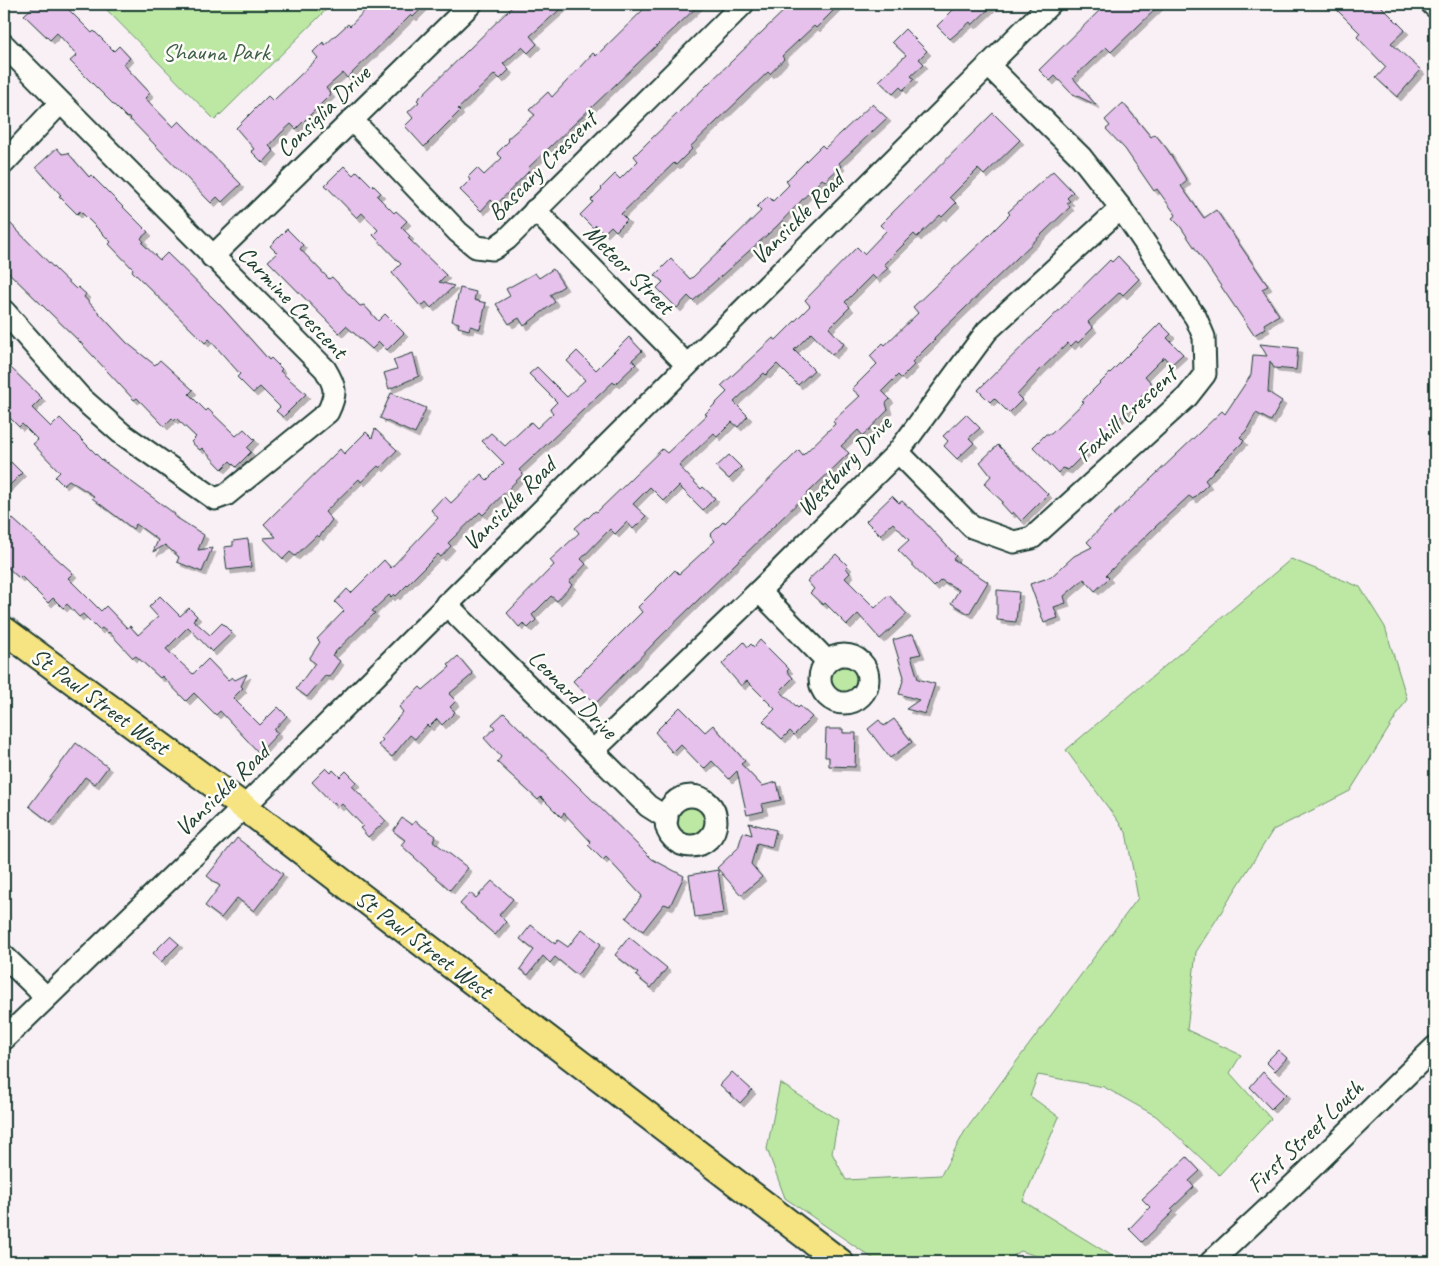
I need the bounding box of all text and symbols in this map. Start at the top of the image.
park label: Shauna Park [162,37,272,67]
street label: Consiglia Drive [270,57,378,163]
street label: Bascary Crescent [481,103,605,227]
street label: Vansickle Road [744,162,853,271]
street label: Meteor Street [578,218,682,322]
street label: Carmine Crescent [232,239,356,366]
street label: Foxhill Crescent [1069,357,1185,468]
street label: Westbury Drive [790,408,899,522]
street label: Vansickle Road [456,448,565,557]
street label: St Paul Street West [25,641,177,762]
street label: Leonard Drive [522,643,626,747]
street label: Vansickle Road [168,735,278,842]
street label: St Paul Street West [350,883,500,1007]
street label: First Street Louth [1241,1072,1370,1199]

